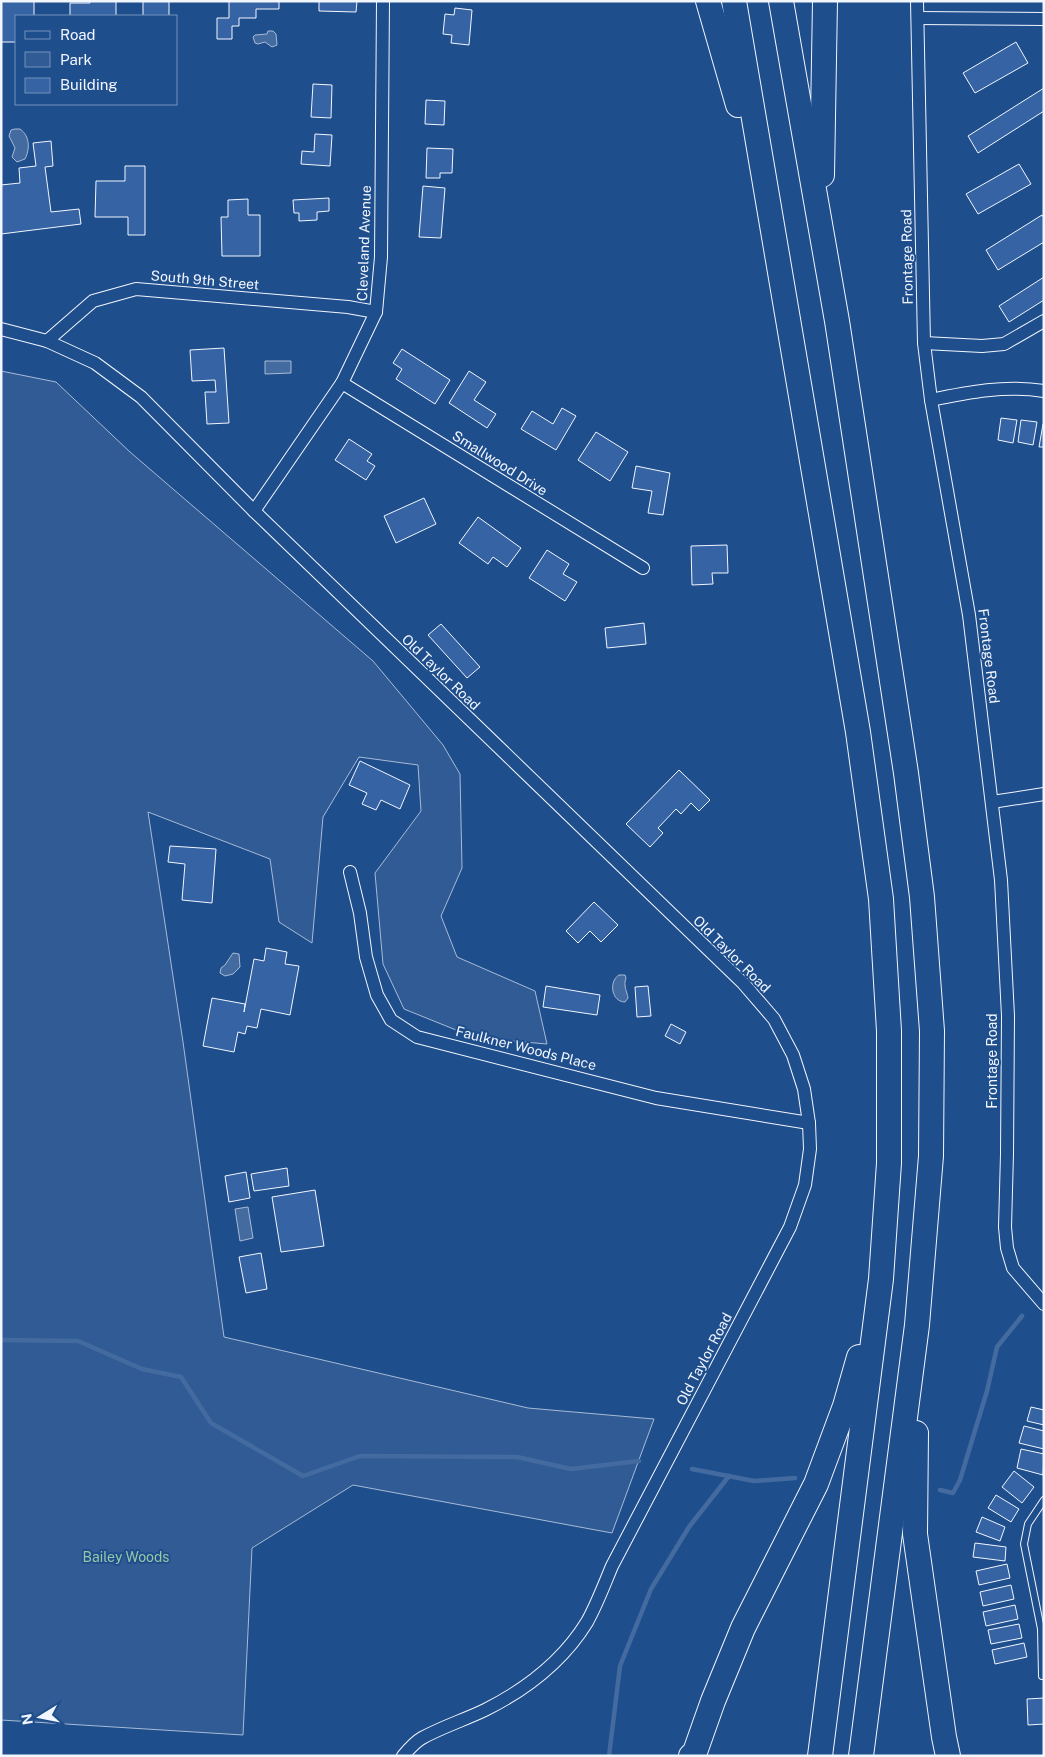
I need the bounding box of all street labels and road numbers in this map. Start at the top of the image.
street label: Cleveland Avenue [354,185,374,301]
street label: Frontage Road [898,209,916,305]
street label: South 9th Street [150,267,260,293]
street label: Smallwood Drive [450,427,551,499]
street label: Frontage Road [975,608,1003,704]
street label: Old Taylor Road [399,631,483,713]
street label: Old Taylor Road [690,912,774,996]
street label: Frontage Road [984,1013,1000,1109]
street label: Faulkner Woods Place [454,1023,598,1073]
street label: Old Taylor Road [673,1310,735,1408]

